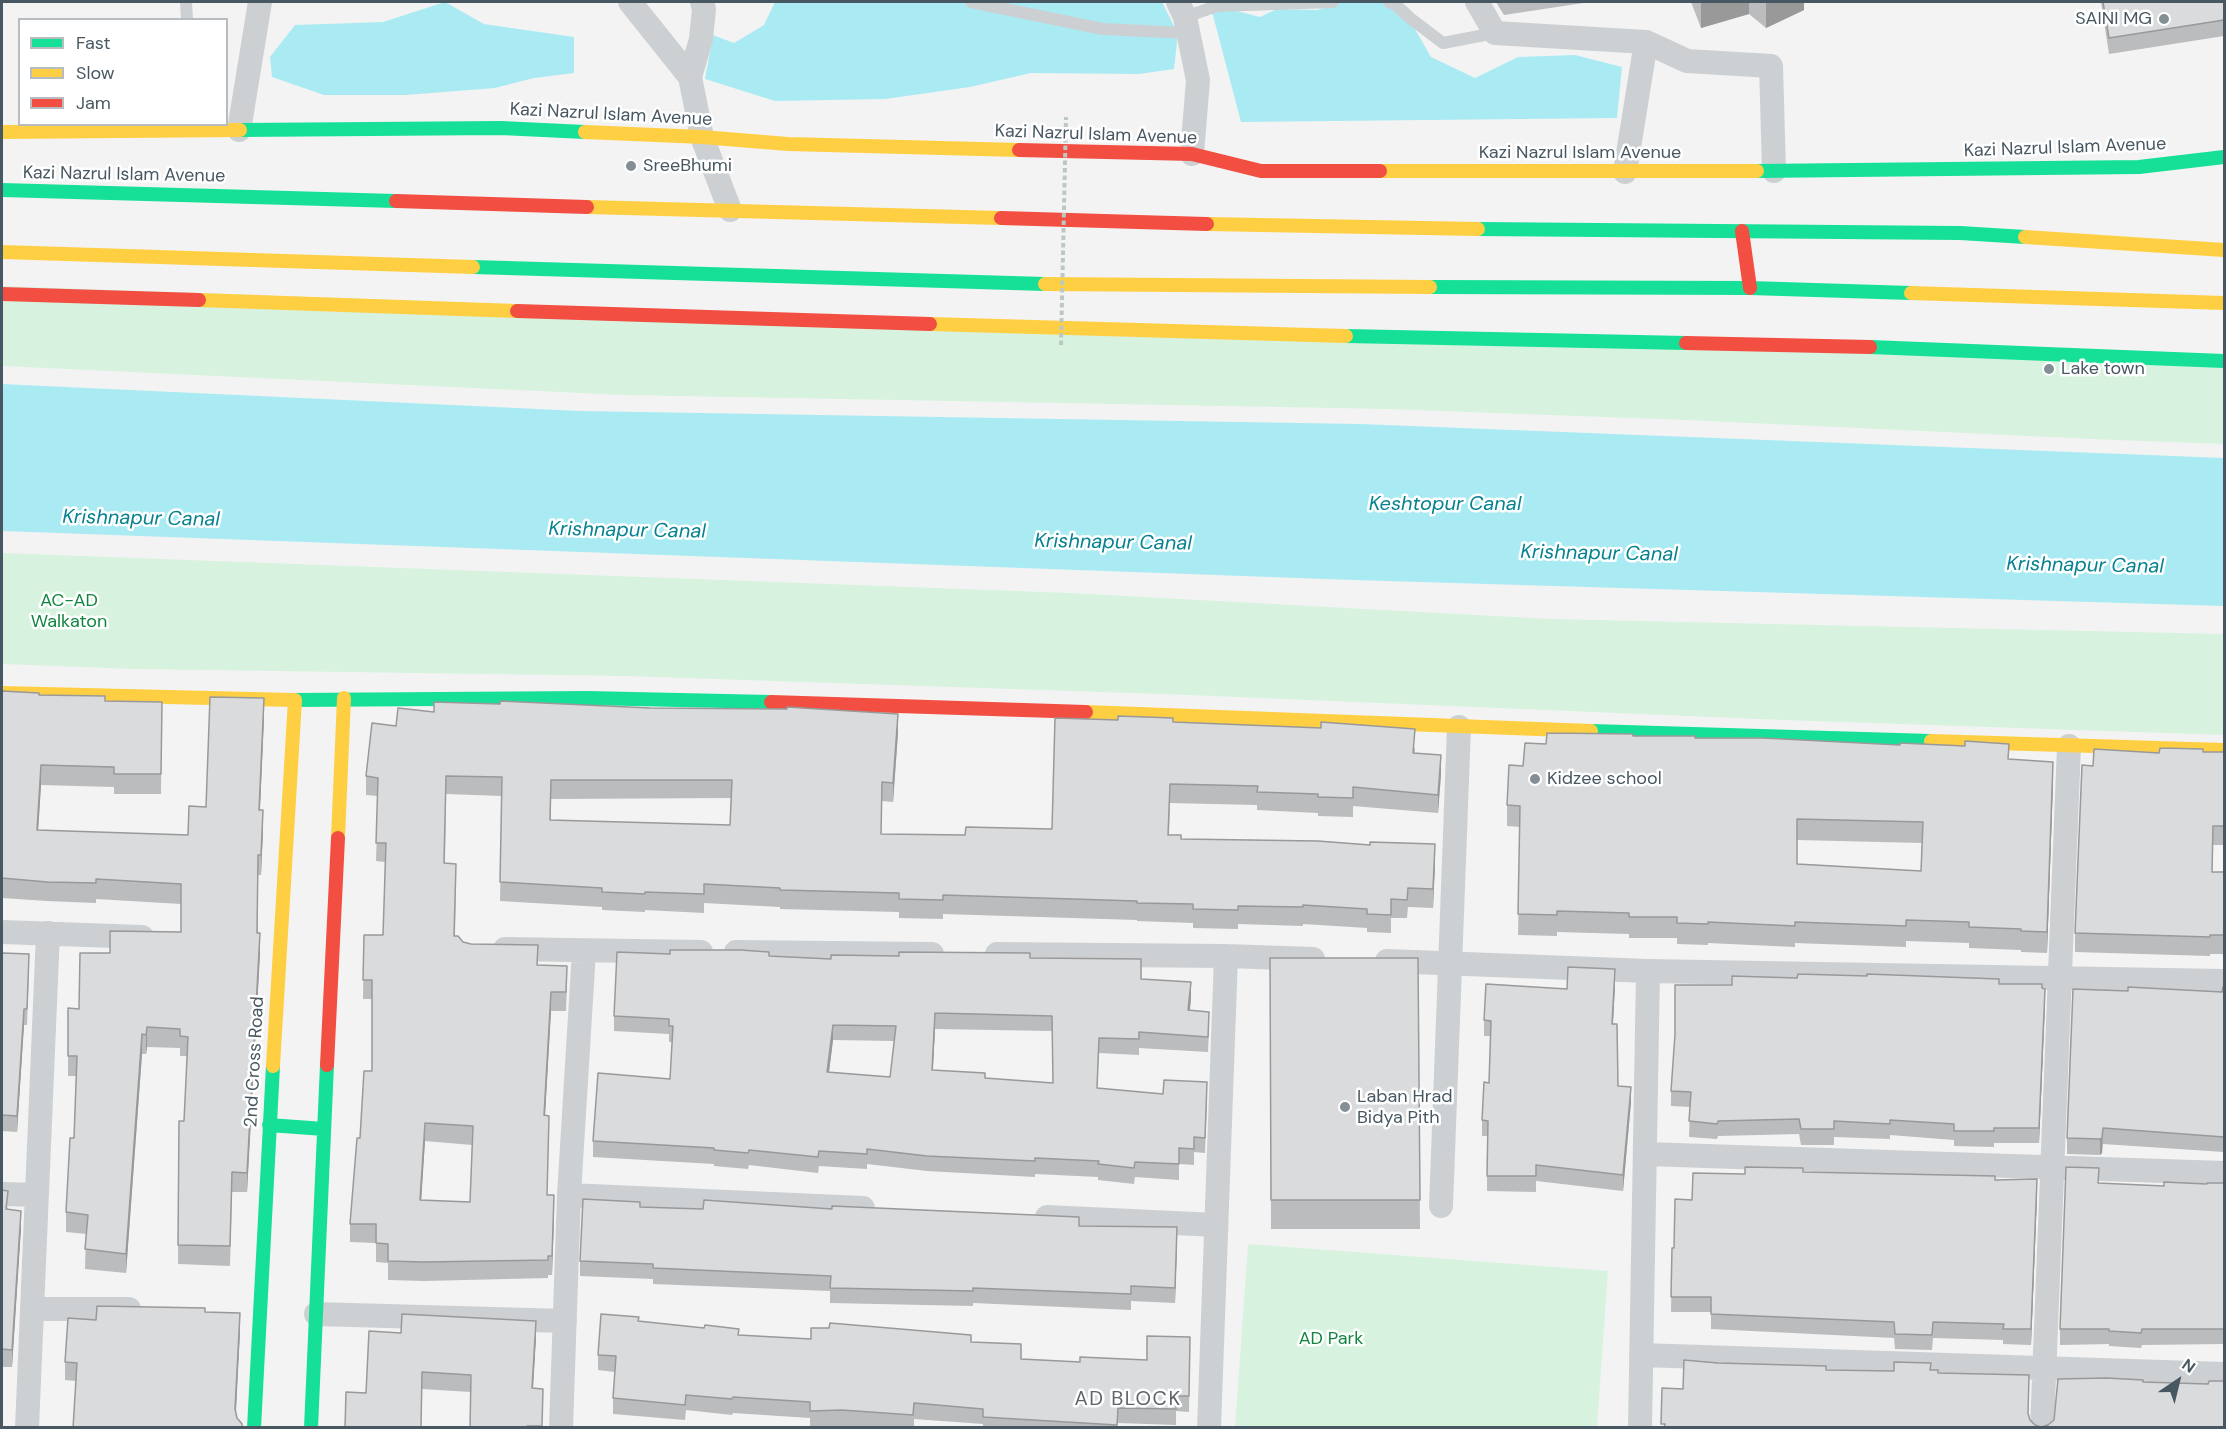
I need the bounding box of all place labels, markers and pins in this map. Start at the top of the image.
place label: SAINI MG [2075,8,2152,30]
marker: SAINI MG [2157,12,2171,26]
place label: SreeBhumi [643,155,732,177]
marker: SreeBhumi [624,159,638,173]
place label: Lake town [2061,358,2145,380]
marker: Lake town [2042,362,2056,376]
place label: Kidzee school [1547,768,1662,790]
marker: Kidzee school [1528,772,1542,786]
place label: Laban Hrad Bidya Pith [1357,1086,1452,1128]
marker: Laban Hrad Bidya Pith [1338,1100,1352,1114]

